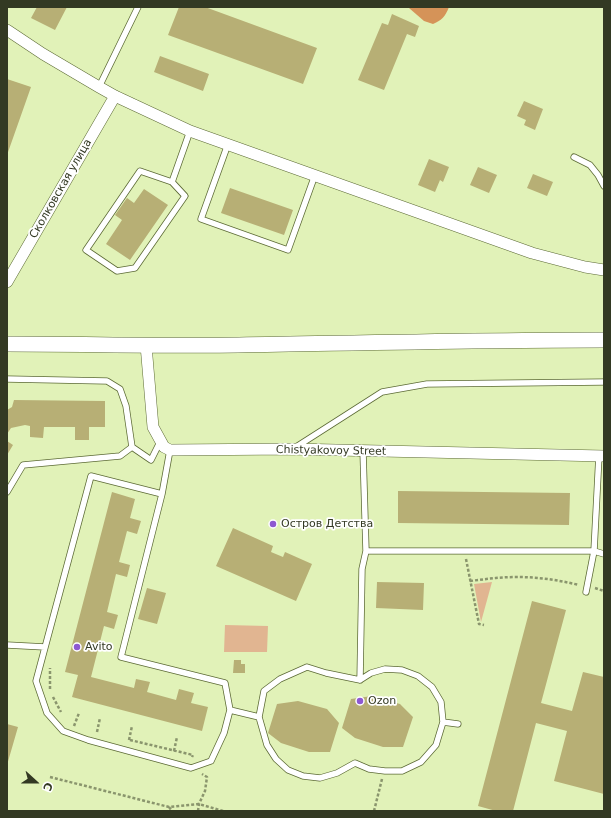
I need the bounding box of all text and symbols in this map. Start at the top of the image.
street label: Сколковская улица [27,137,95,241]
street label: Chistyakovoy Street [276,443,386,459]
place label: Остров Детства [281,517,373,531]
marker: Остров Детства [268,519,278,529]
place label: Avito [85,640,112,654]
marker: Avito [72,642,82,652]
place label: Ozon [368,694,396,708]
marker: Ozon [355,696,365,706]
north arrow [16,762,56,802]
text: С [40,780,55,793]

